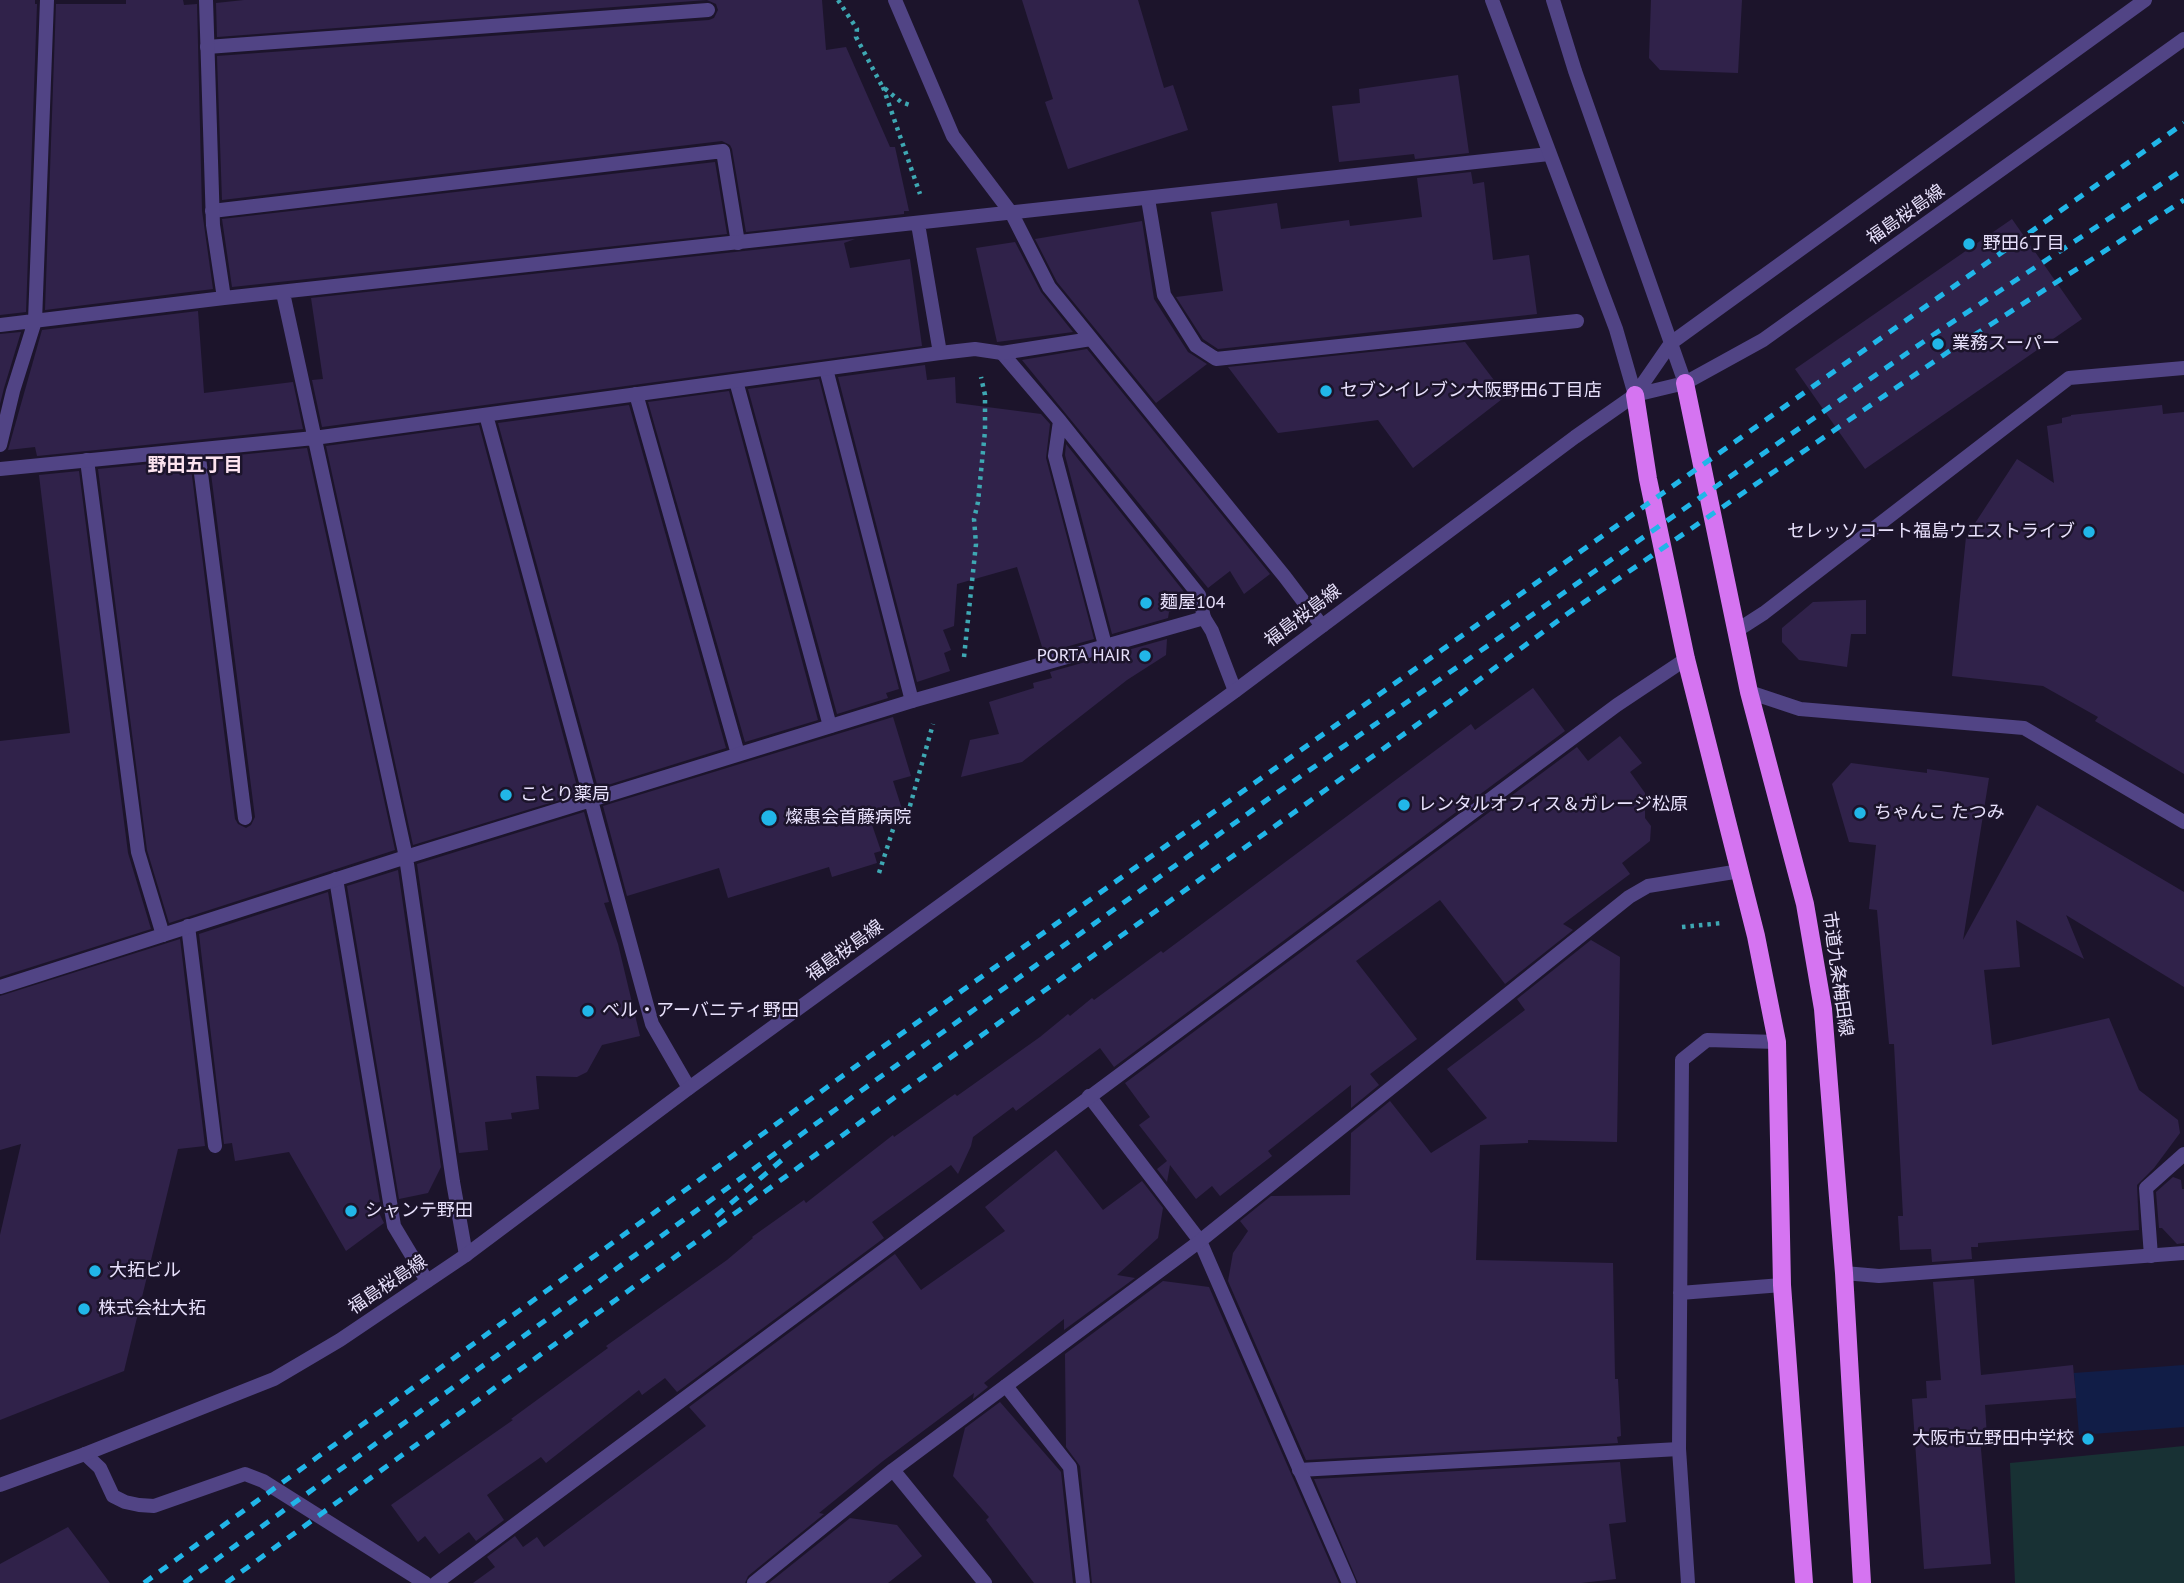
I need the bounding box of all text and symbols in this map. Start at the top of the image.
street label: 福島桜島線 [1863,180,1949,250]
place label: 野田6丁目 [1983,233,2065,255]
marker: 野田6丁目 [1961,236,1977,252]
place label: 業務スーパー [1952,333,2060,355]
marker: 業務スーパー [1930,336,1946,352]
place label: セブンイレブン大阪野田6丁目店 [1340,380,1602,402]
marker: セブンイレブン大阪野田6丁目店 [1318,383,1334,399]
district label: 野田五丁目 [148,455,242,477]
place label: セレッソコート福島ウエストライブ [1787,521,2075,543]
marker: セレッソコート福島ウエストライブ [2081,524,2097,540]
street label: 福島桜島線 [1261,580,1345,652]
place label: 麺屋104 [1160,592,1225,614]
marker: 麺屋104 [1138,595,1154,611]
place label: PORTA HAIR [1037,645,1131,667]
marker: PORTA HAIR [1137,648,1153,664]
place label: ことり薬局 [520,784,610,806]
marker: ことり薬局 [498,787,514,803]
place label: レンタルオフィス＆ガレージ松原 [1418,794,1688,816]
marker: レンタルオフィス＆ガレージ松原 [1396,797,1412,813]
place label: ちゃんこ たつみ [1874,802,2005,824]
marker: ちゃんこ たつみ [1852,805,1868,821]
place label: 燦惠会首藤病院 [785,807,911,829]
marker: 燦惠会首藤病院 [759,808,779,828]
street label: 市道九条梅田線 [1818,910,1856,1038]
street label: 福島桜島線 [802,916,888,986]
place label: ベル・アーバニティ野田 [602,1000,799,1022]
marker: ベル・アーバニティ野田 [580,1003,596,1019]
place label: シャンテ野田 [365,1200,473,1222]
marker: シャンテ野田 [343,1203,359,1219]
street label: 福島桜島線 [345,1251,431,1319]
place label: 大拓ビル [109,1260,181,1282]
marker: 大拓ビル [87,1263,103,1279]
place label: 株式会社大拓 [98,1298,206,1320]
marker: 株式会社大拓 [76,1301,92,1317]
place label: 大阪市立野田中学校 [1912,1428,2074,1450]
marker: 大阪市立野田中学校 [2080,1431,2096,1447]

